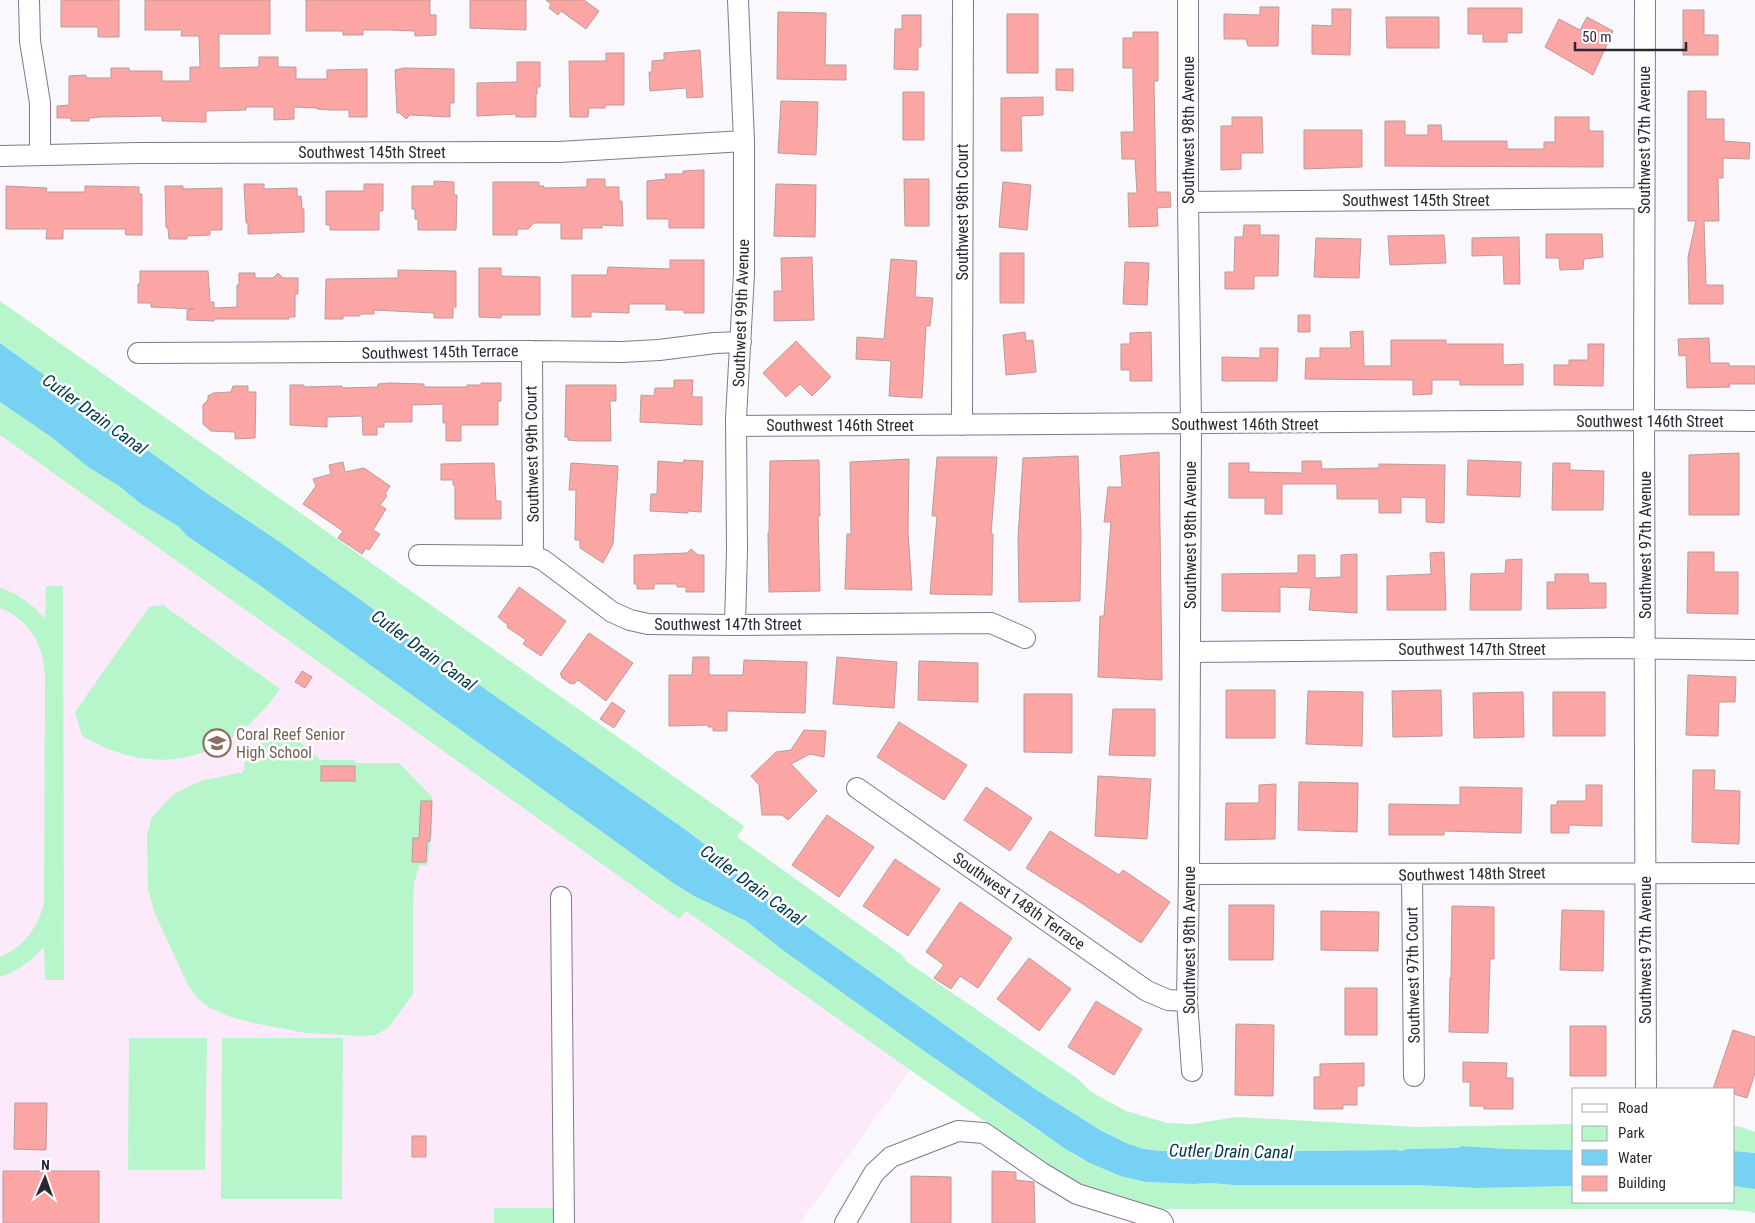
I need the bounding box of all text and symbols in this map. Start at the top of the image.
scale bar [1575,20,1686,52]
text: 50 m [1582,28,1612,46]
street label: Southwest 98th Avenue [1179,56,1198,204]
street label: Southwest 97th Avenue [1635,66,1654,214]
street label: Southwest 145th Street [298,143,446,162]
street label: Southwest 98th Court [953,143,972,280]
street label: Southwest 145th Street [1342,191,1490,210]
street label: Southwest 99th Avenue [729,239,753,387]
street label: Southwest 145th Terrace [362,341,518,363]
water label: Cutler Drain Canal [39,369,152,460]
street label: Southwest 99th Court [521,385,543,523]
street label: Southwest 146th Street [1576,412,1724,431]
street label: Southwest 146th Street [1171,415,1319,434]
street label: Southwest 146th Street [766,416,914,435]
street label: Southwest 98th Avenue [1181,461,1200,609]
street label: Southwest 97th Avenue [1636,471,1655,619]
water label: Cutler Drain Canal [368,605,481,696]
street label: Southwest 147th Street [654,615,802,634]
street label: Southwest 147th Street [1398,640,1546,659]
place label: Coral Reef Senior High School [236,725,345,762]
school or university icon: Coral Reef Senior High School [202,728,232,758]
water label: Cutler Drain Canal [697,840,810,931]
street label: Southwest 148th Terrace [949,848,1089,954]
street label: Southwest 148th Street [1398,863,1546,885]
street label: Southwest 98th Avenue [1180,866,1199,1014]
street label: Southwest 97th Avenue [1636,876,1655,1024]
street label: Southwest 97th Court [1402,906,1424,1044]
legend [1572,1088,1735,1203]
text: Road [1618,1099,1648,1117]
text: Park [1618,1124,1645,1142]
water label: Cutler Drain Canal [1169,1139,1294,1163]
text: Water [1618,1149,1653,1167]
north arrow [20,1153,70,1203]
text: N [41,1157,50,1173]
text: Building [1618,1174,1666,1192]

